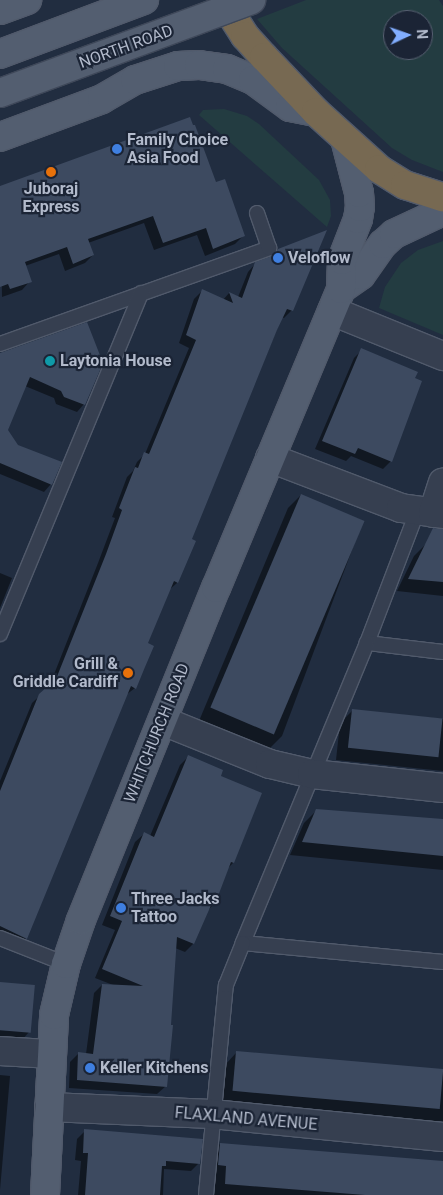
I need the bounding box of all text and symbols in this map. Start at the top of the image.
north arrow [383,10,433,60]
street label: NORTH ROAD [77,21,175,73]
text: N [414,29,430,40]
place label: Family Choice Asia Food [127,130,228,168]
marker: Family Choice Asia Food [111,143,123,155]
marker: Juboraj Express [45,166,57,178]
place label: Juboraj Express [23,179,79,217]
place label: Veloflow [288,248,351,268]
marker: Veloflow [272,252,284,264]
place label: Laytonia House [60,351,171,371]
marker: Laytonia House [44,355,56,367]
place label: Grill & Griddle Cardiff [13,654,118,692]
street label: WHITCHURCH ROAD [120,661,194,805]
marker: Grill & Griddle Cardiff [122,667,134,679]
place label: Three Jacks Tattoo [131,889,219,927]
marker: Three Jacks Tattoo [115,902,127,914]
place label: Keller Kitchens [100,1058,208,1078]
marker: Keller Kitchens [84,1062,96,1074]
street label: FLAXLAND AVENUE [174,1103,318,1135]

